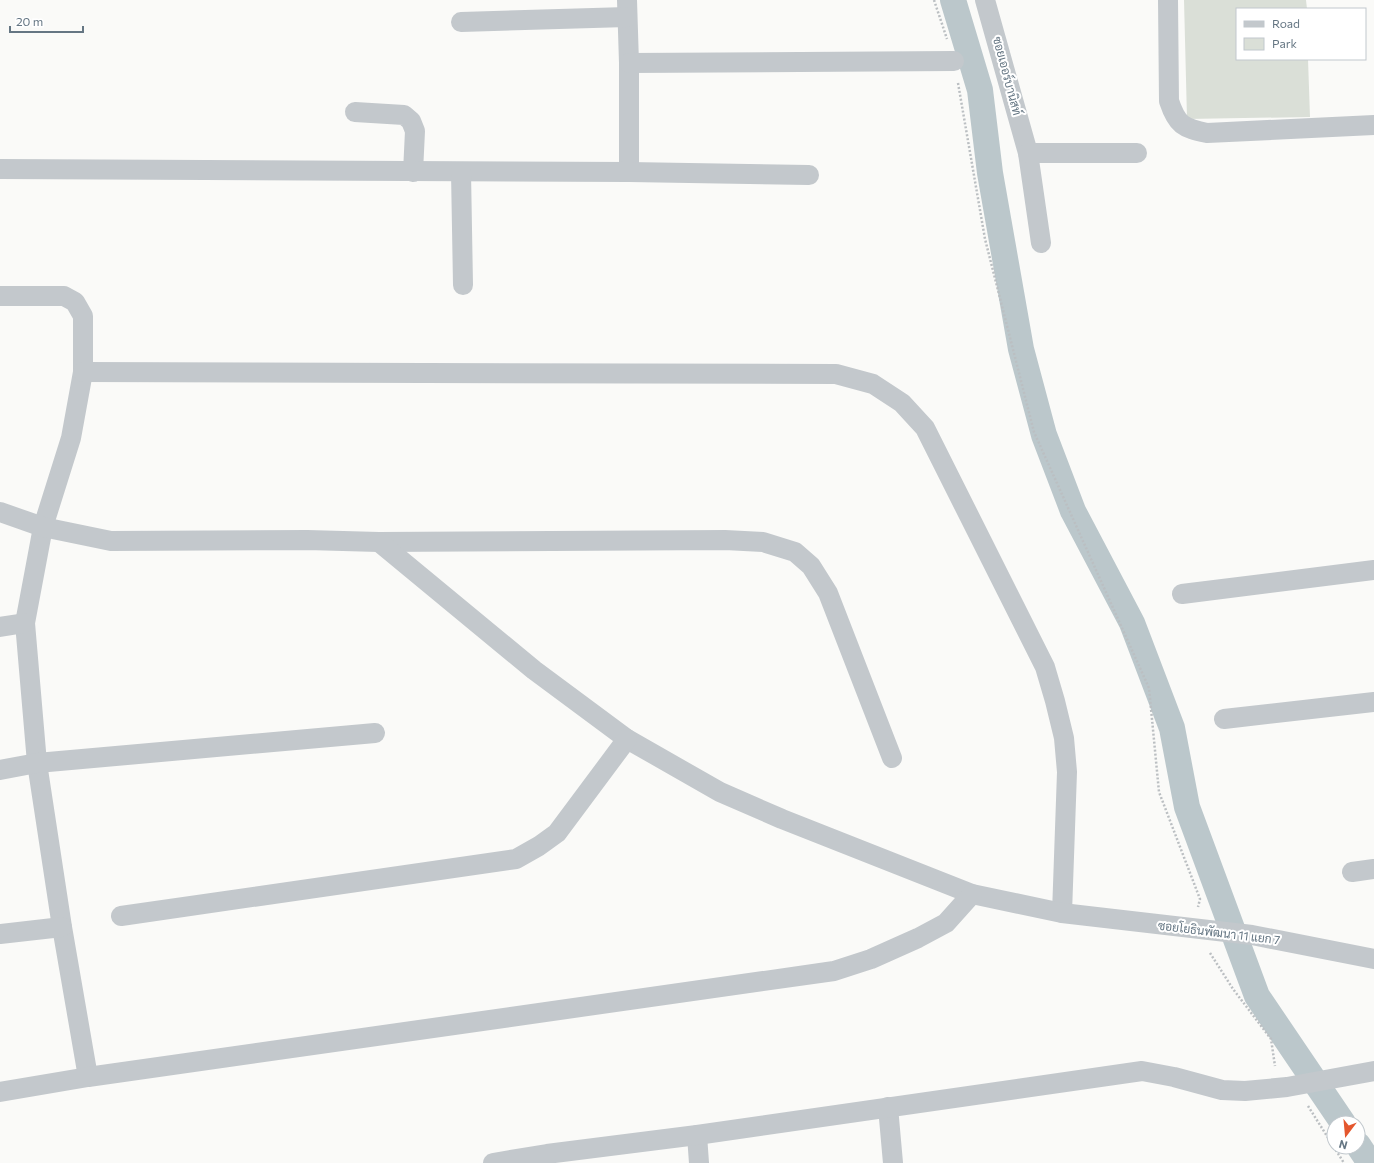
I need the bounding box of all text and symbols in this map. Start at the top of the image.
scale bar [10,8,83,34]
legend [1236,8,1366,60]
text: 20 m [16,14,43,28]
text: Road [1272,16,1300,30]
street label: ซอยเออร์บานิสท์ [991,35,1025,117]
text: Park [1272,36,1298,50]
street label: ซอยโยธินพัฒนา 11 แยก 7 [1157,918,1281,946]
north arrow [1326,1115,1366,1155]
text: N [1337,1138,1349,1152]

